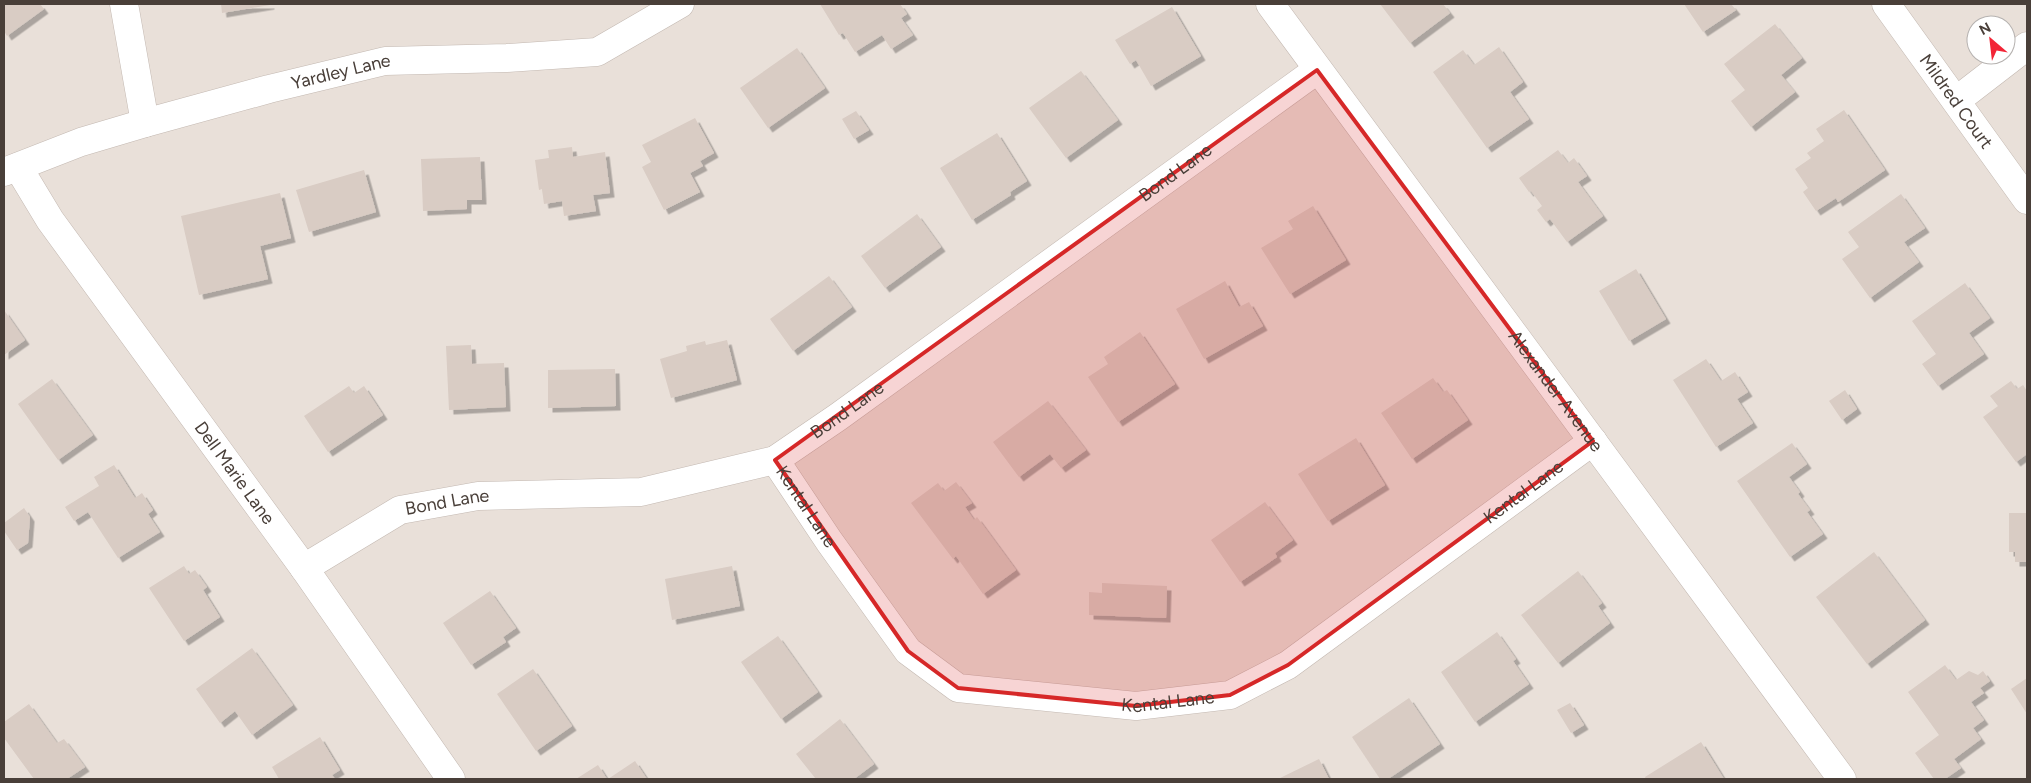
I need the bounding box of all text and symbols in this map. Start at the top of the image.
north arrow [1966,15,2016,65]
text: N [1976,19,1994,39]
street label: Yardley Lane [289,50,391,94]
street label: Mildred Court [1915,50,1998,153]
street label: Bond Lane [1134,139,1216,206]
street label: Alexander Avenue [1504,326,1608,456]
street label: Bond Lane [806,376,888,444]
street label: Dell Marie Lane [190,417,280,529]
street label: Kental Lane [1479,455,1568,529]
street label: Kental Lane [771,462,841,552]
street label: Bond Lane [403,485,490,520]
street label: Kental Lane [1120,686,1216,717]

